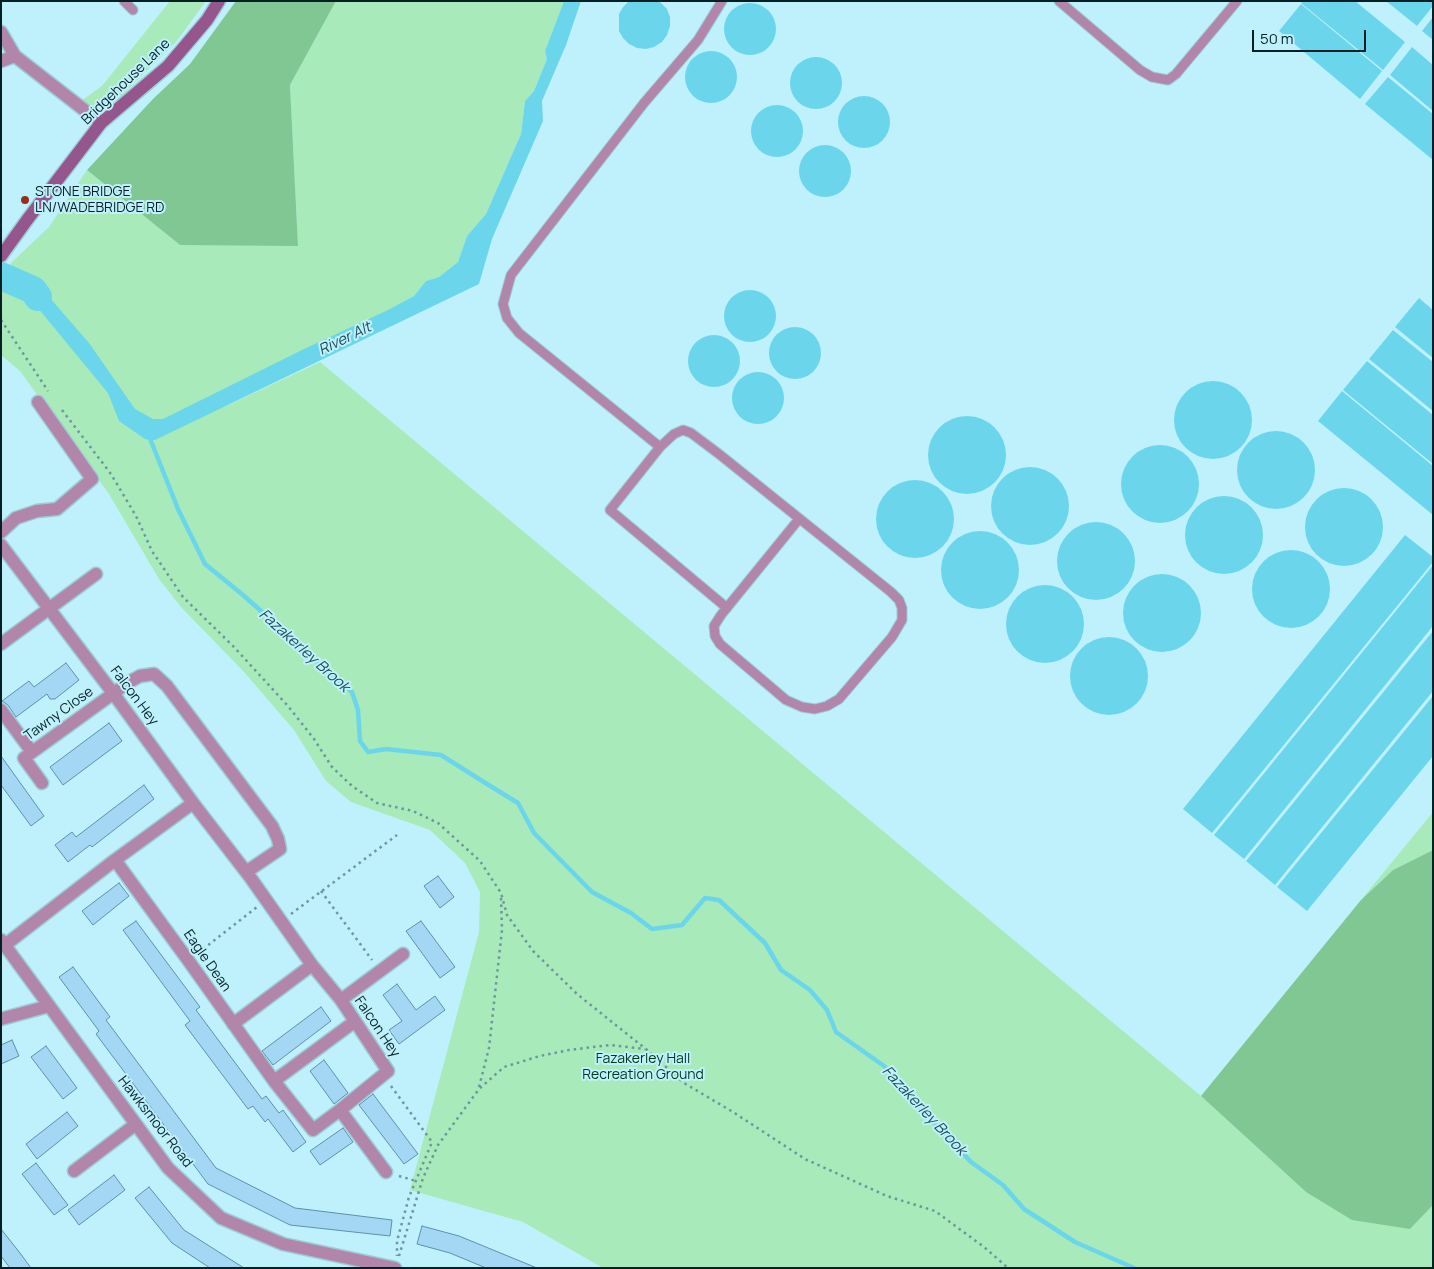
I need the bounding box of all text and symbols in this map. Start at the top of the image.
scale bar [1254,20,1368,52]
text: 50 m [1260,28,1294,49]
street label: Bridgehouse Lane [78,36,174,128]
place label: STONE BRIDGE LN/WADEBRIDGE RD [35,184,164,216]
marker: STONE BRIDGE LN/WADEBRIDGE RD [19,194,31,206]
water label: River Alt [316,319,374,359]
water label: Fazakerley Brook [255,606,353,696]
street label: Falcon Hey [106,663,162,729]
street label: Tawny Close [21,683,97,745]
street label: Eagle Dean [180,927,234,995]
street label: Falcon Hey [351,993,403,1061]
park label: Fazakerley Hall Recreation Ground [582,1051,704,1084]
water label: Fazakerley Brook [878,1063,970,1159]
street label: Hawksmoor Road [114,1073,196,1171]

